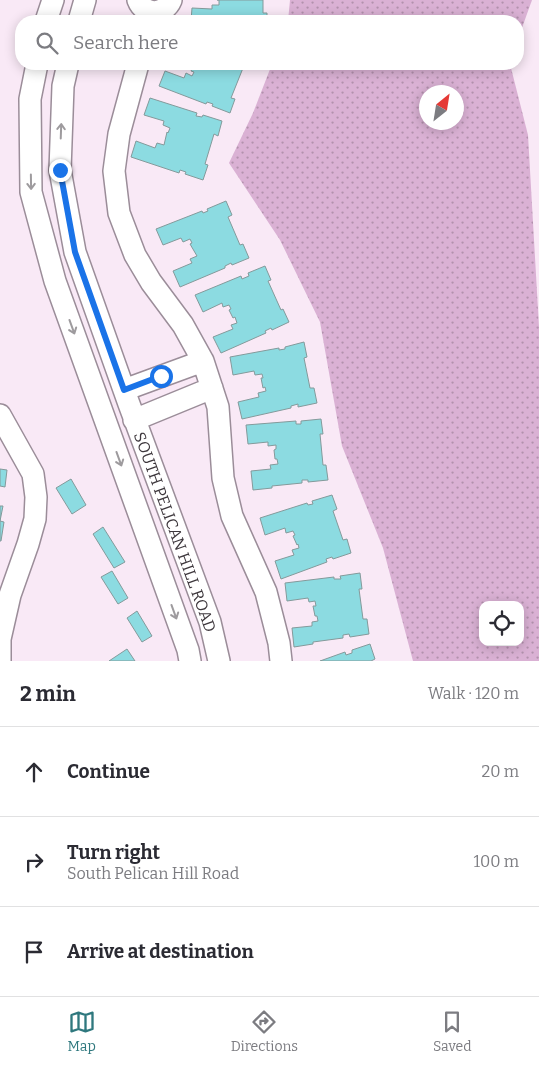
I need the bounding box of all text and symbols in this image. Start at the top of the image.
search box [15,15,524,70]
icon: search [33,29,61,57]
text: Search here [73,31,178,54]
north arrow [419,85,464,130]
one-way arrow [57,123,66,139]
route end [49,159,72,182]
one-way arrow [26,174,36,190]
one-way arrow [68,319,77,334]
route start [150,365,173,388]
street label: SOUTH PELICAN HILL ROAD [130,429,220,635]
one-way arrow [115,451,124,466]
map controls [479,601,524,646]
button: locate [479,601,524,646]
one-way arrow [170,604,179,619]
text: 2 min [20,681,76,707]
text: Walk · 120 m [428,684,519,703]
icon: ahead [20,758,48,786]
text: Continue [67,760,150,783]
text: 20 m [482,762,519,781]
text: Turn right [67,841,160,864]
icon: right [20,848,48,876]
text: 100 m [474,852,519,871]
text: South Pelican Hill Road [67,864,239,883]
icon: arrive [20,938,48,966]
text: Arrive at destination [67,940,254,963]
tab: Map [67,1008,96,1055]
tab: Directions [231,1008,298,1055]
tab: Saved [433,1008,472,1055]

